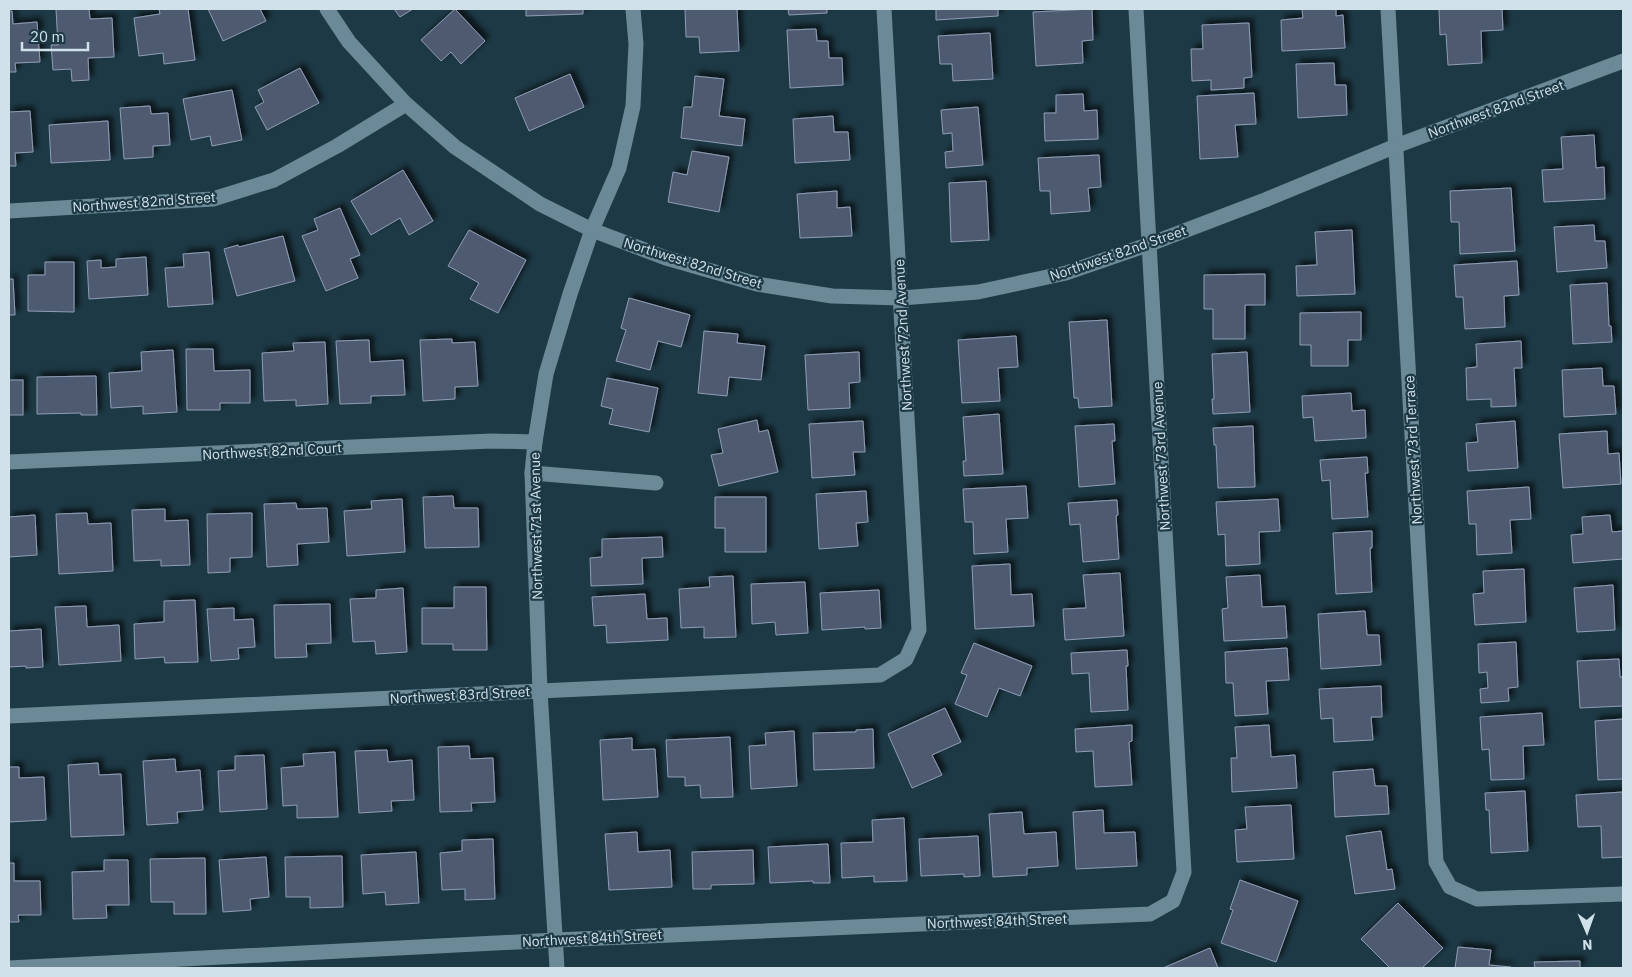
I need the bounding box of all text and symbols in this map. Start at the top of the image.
scale bar [22,20,89,52]
text: 20 m [30,27,65,46]
street label: Northwest 82nd Street [1425,76,1567,142]
street label: Northwest 82nd Street [72,188,216,216]
street label: Northwest 82nd Street [1047,221,1189,285]
street label: Northwest 82nd Street [622,233,764,293]
street label: Northwest 72nd Avenue [890,258,916,411]
street label: Northwest 73rd Terrace [1400,375,1426,525]
street label: Northwest 73rd Avenue [1148,381,1174,531]
street label: Northwest 82nd Court [202,438,342,464]
street label: Northwest 71st Avenue [526,452,546,600]
street label: Northwest 83rd Street [389,682,531,708]
north arrow [1562,907,1612,957]
street label: Northwest 84th Street [927,910,1068,932]
street label: Northwest 84th Street [521,925,663,951]
text: N [1582,936,1593,954]

